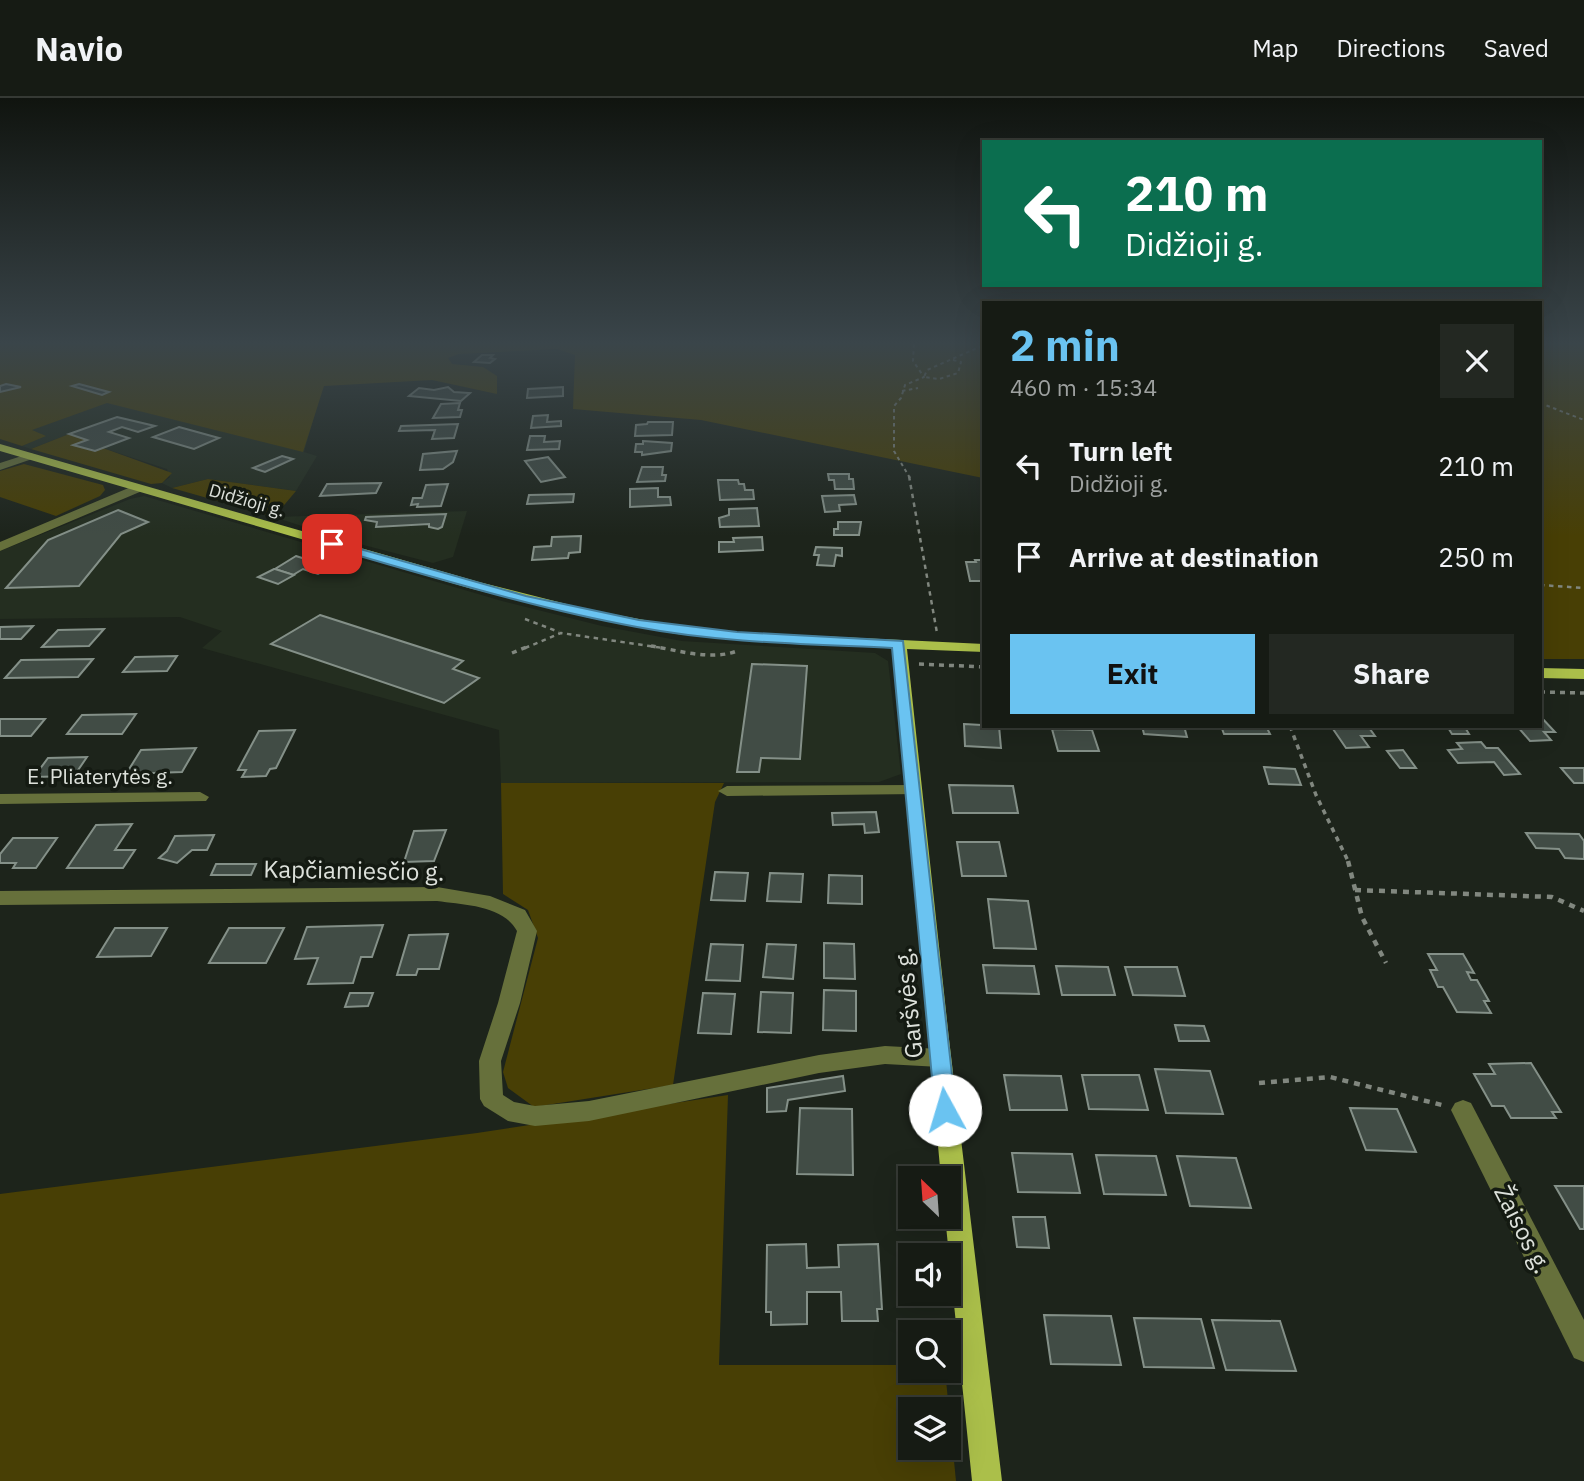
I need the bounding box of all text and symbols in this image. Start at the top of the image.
text: Navio [35,27,123,70]
text: Map [1252,32,1298,64]
text: Directions [1336,32,1446,64]
text: Saved [1484,32,1549,64]
text: 210 m [1125,161,1269,224]
icon: left [1010,168,1101,259]
text: Didžioji g. [1125,223,1263,265]
text: 2 min [1010,318,1120,373]
button: close [1440,324,1514,398]
text: 460 m · 15:34 [1010,372,1157,402]
text: Turn left [1069,434,1172,468]
icon: left [1010,447,1048,485]
text: 210 m [1438,449,1514,483]
text: Didžioji g. [1069,468,1168,498]
street label: Didžioji g. [206,478,288,522]
pin [302,514,362,574]
icon: arrive [313,525,351,563]
icon: arrive [1010,538,1048,576]
text: Arrive at destination [1069,540,1319,574]
text: 250 m [1438,540,1514,574]
button: Exit [1010,634,1255,714]
button: Share [1269,634,1514,714]
street label: E. Pliaterytės g. [27,762,173,790]
street label: Kapčiamiesčio g. [263,852,445,888]
street label: Garšvės g. [886,946,930,1060]
position arrow [908,1073,982,1147]
north arrow [898,1166,961,1228]
map controls [898,1166,961,1460]
street label: Žaisos g. [1487,1180,1559,1278]
button: sound [898,1243,961,1306]
button: search [898,1320,961,1383]
button: layers [898,1397,961,1460]

